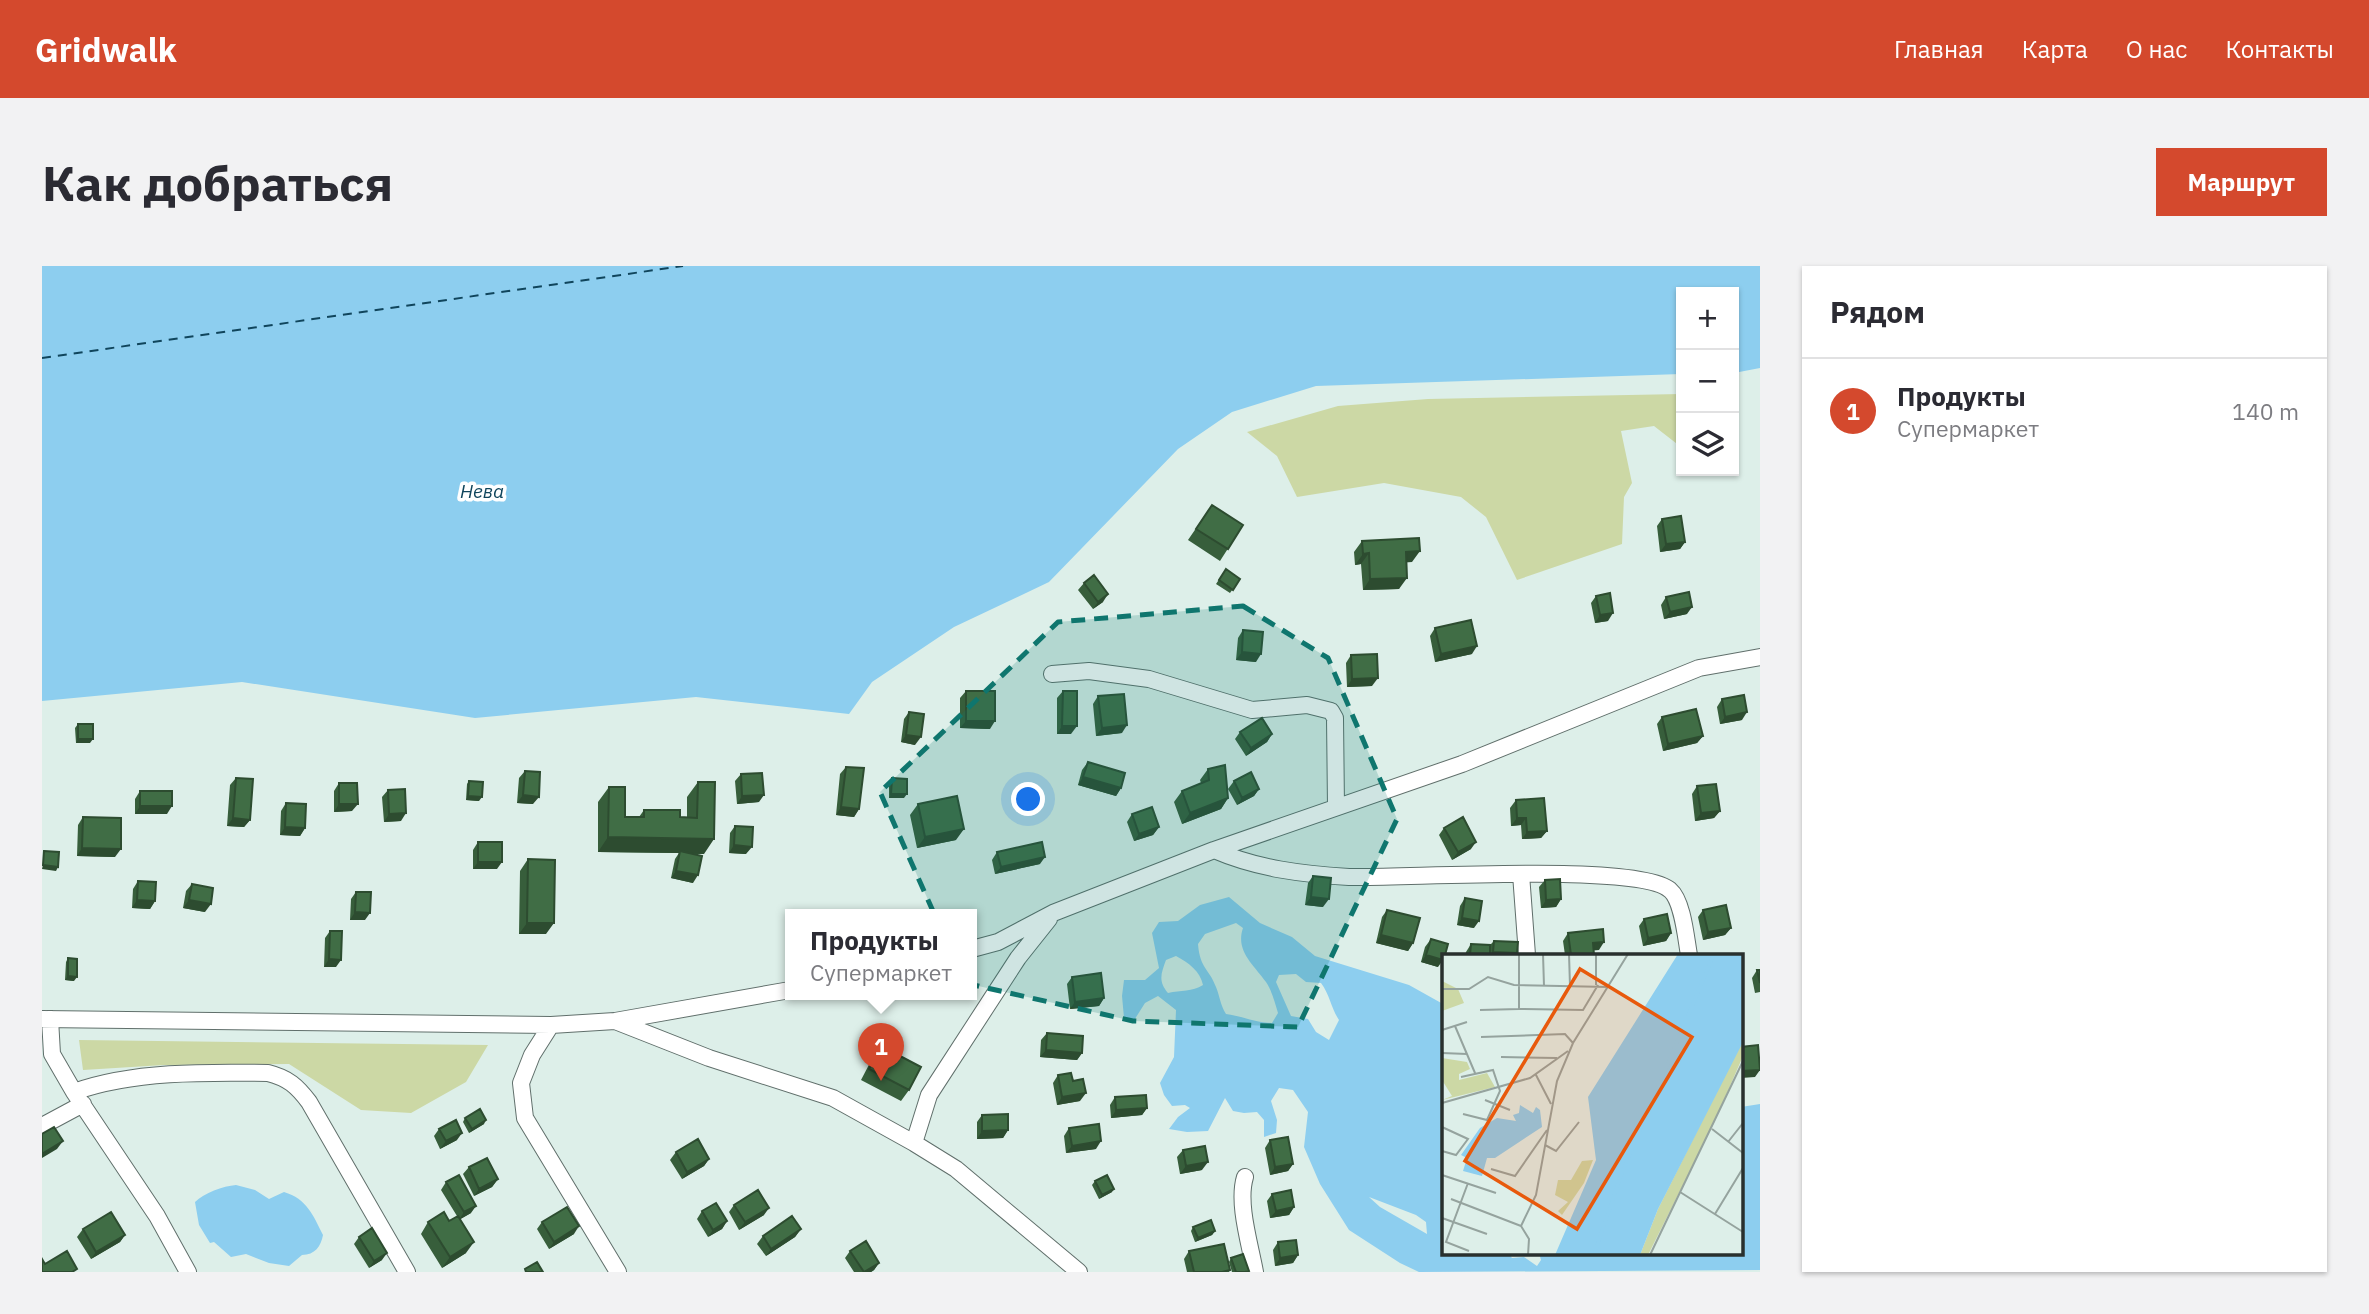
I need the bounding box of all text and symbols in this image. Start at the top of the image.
text: Gridwalk [35,28,177,71]
text: Главная [1894,33,1984,65]
text: Карта [2022,33,2088,65]
text: О нас [2126,33,2187,65]
text: Контакты [2225,33,2334,65]
button: Маршрут [2156,148,2327,216]
text: Как добраться [42,151,393,214]
map controls [1676,287,1739,476]
button: + [1676,287,1739,350]
text: Рядом [1830,292,1925,331]
button: − [1676,350,1739,413]
text: Продукты [1897,379,2026,413]
text: 1 [1846,396,1860,426]
text: 140 m [2232,396,2299,426]
button: layers [1676,413,1739,476]
text: Супермаркет [1897,413,2039,443]
water label: Нева [460,479,504,503]
your location [1011,782,1045,816]
popup [785,909,977,1000]
text: Продукты [810,923,939,957]
inset map [1442,954,1742,1254]
text: Супермаркет [810,957,952,987]
pin: 1 [858,1023,904,1081]

